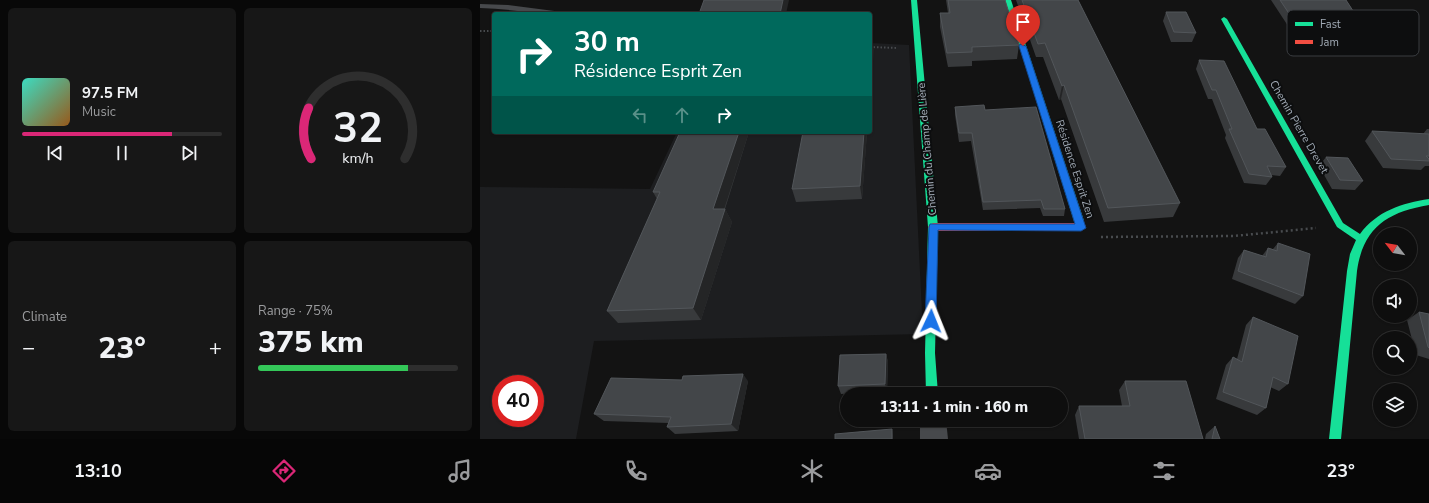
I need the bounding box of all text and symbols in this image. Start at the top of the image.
pin [1006,5,1040,46]
legend [1287,10,1419,56]
icon: arrive [1012,11,1034,33]
text: Fast [1320,17,1341,32]
text: 30 m [574,23,640,61]
icon: right [508,28,560,80]
text: Jam [1319,35,1339,50]
text: Résidence Esprit Zen [574,59,742,83]
street label: Chemin Pierre Drevet [1266,78,1332,177]
street label: Chemin du Champ de Lière [914,82,940,216]
text: 97.5 FM [82,83,138,103]
text: 32 [333,99,383,156]
text: Music [82,103,116,121]
icon: left [629,104,651,126]
icon: ahead [671,104,693,126]
icon: right [713,104,735,126]
street label: Résidence Esprit Zen [1052,118,1098,220]
icon: previous [44,142,66,164]
icon: pause [111,142,133,164]
icon: next [178,142,200,164]
text: km/h [342,148,374,167]
north arrow [1373,227,1417,271]
map controls [1373,227,1417,427]
button: sound [1373,279,1417,323]
position arrow [910,300,952,342]
text: Range · 75% [258,302,333,320]
text: Climate [22,308,67,326]
text: 375 km [258,322,364,363]
text: 23° [98,328,146,369]
button: search [1373,331,1417,375]
text: − [22,333,35,363]
text: + [209,333,222,363]
speed limit sign: 40 [492,375,544,427]
button: layers [1373,383,1417,427]
text: 13:11 · 1 min · 160 m [880,397,1028,417]
icon: directions [270,457,298,485]
icon: music [446,457,474,485]
icon: phone [622,457,650,485]
icon: climate [798,457,826,485]
icon: car [974,457,1002,485]
icon: filters [1150,457,1178,485]
text: 13:10 [74,459,122,483]
text: 23° [1326,459,1355,483]

